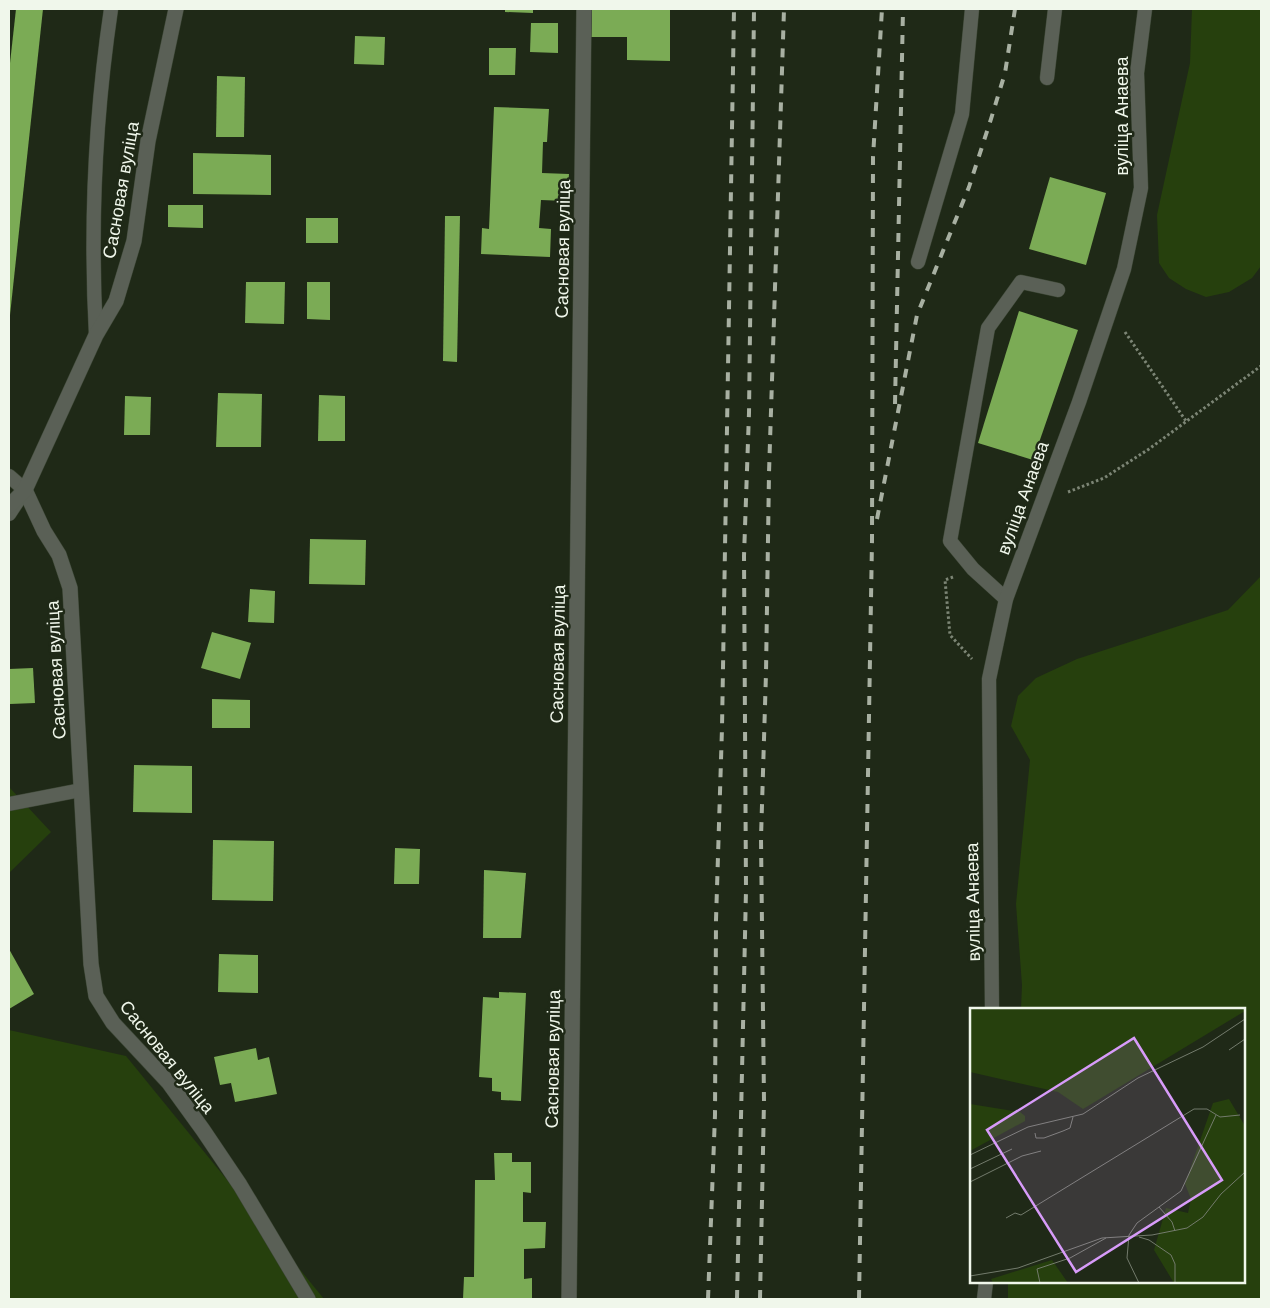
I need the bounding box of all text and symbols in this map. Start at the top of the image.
street label: вуліца Анаева [1112,56,1132,175]
street label: Сасновая вуліца [99,119,143,260]
street label: Сасновая вуліца [552,178,574,319]
street label: вуліца Анаева [993,438,1053,557]
street label: Сасновая вуліца [547,583,569,724]
street label: Сасновая вуліца [42,599,70,740]
street label: вуліца Анаева [962,841,984,962]
street label: Сасновая вуліца [542,988,564,1129]
street label: Сасновая вуліца [116,997,219,1118]
inset map [970,1008,1245,1283]

